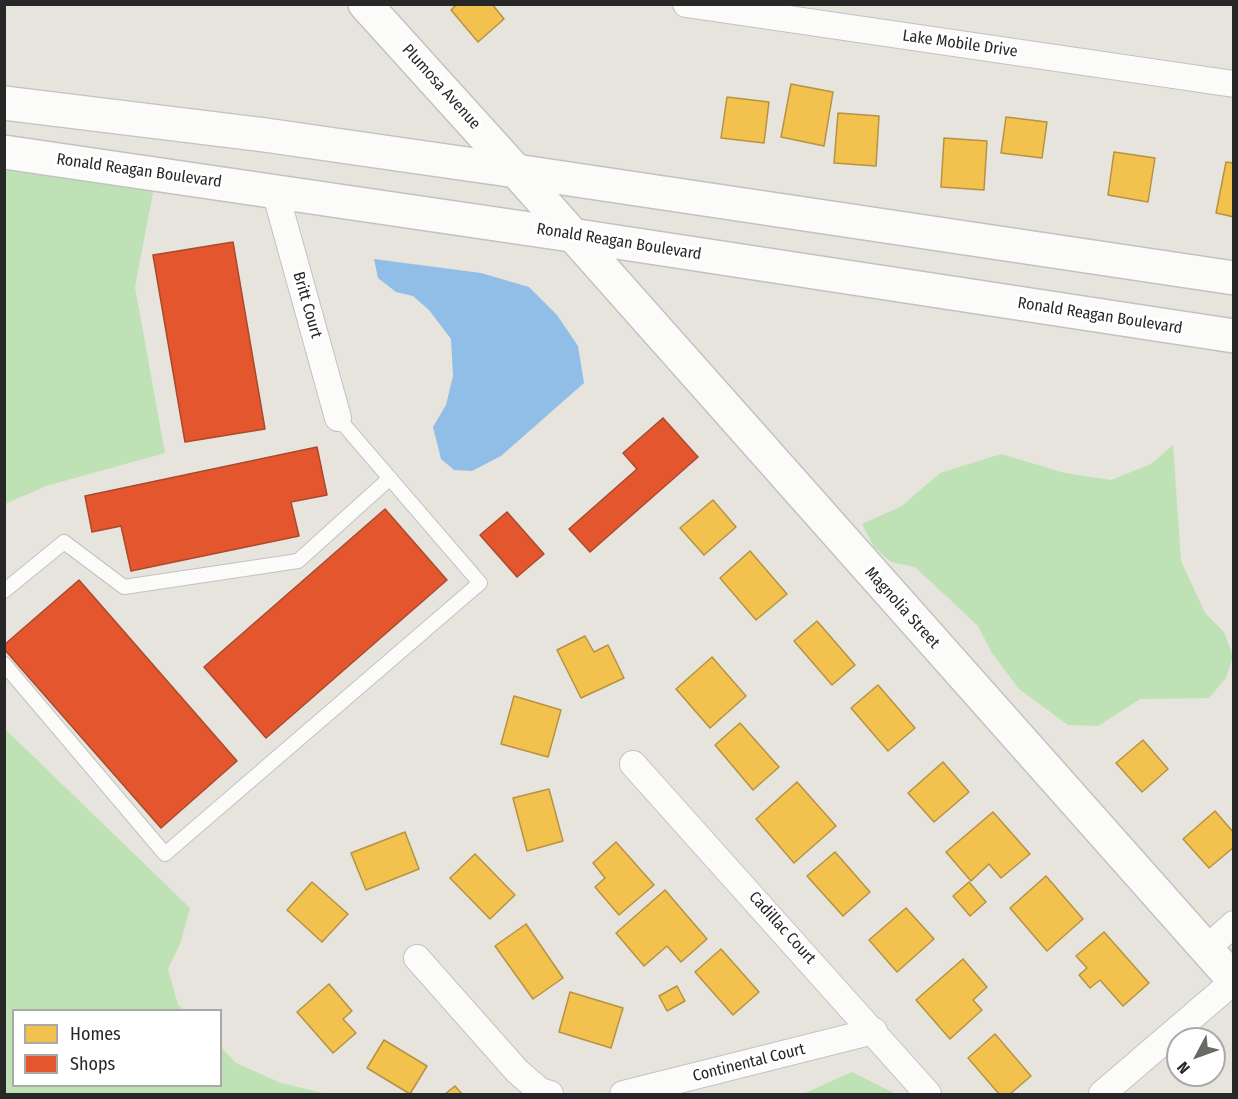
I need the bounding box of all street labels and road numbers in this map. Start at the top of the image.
street label: Lake Mobile Drive [901,26,1019,62]
street label: Plumosa Avenue [398,40,484,134]
street label: Ronald Reagan Boulevard [55,150,223,192]
street label: Ronald Reagan Boulevard [535,219,703,265]
street label: Britt Court [288,270,326,340]
street label: Ronald Reagan Boulevard [1016,293,1184,339]
street label: Magnolia Street [861,563,943,653]
street label: Cadillac Court [745,888,819,968]
street label: Continental Court [691,1040,807,1086]

